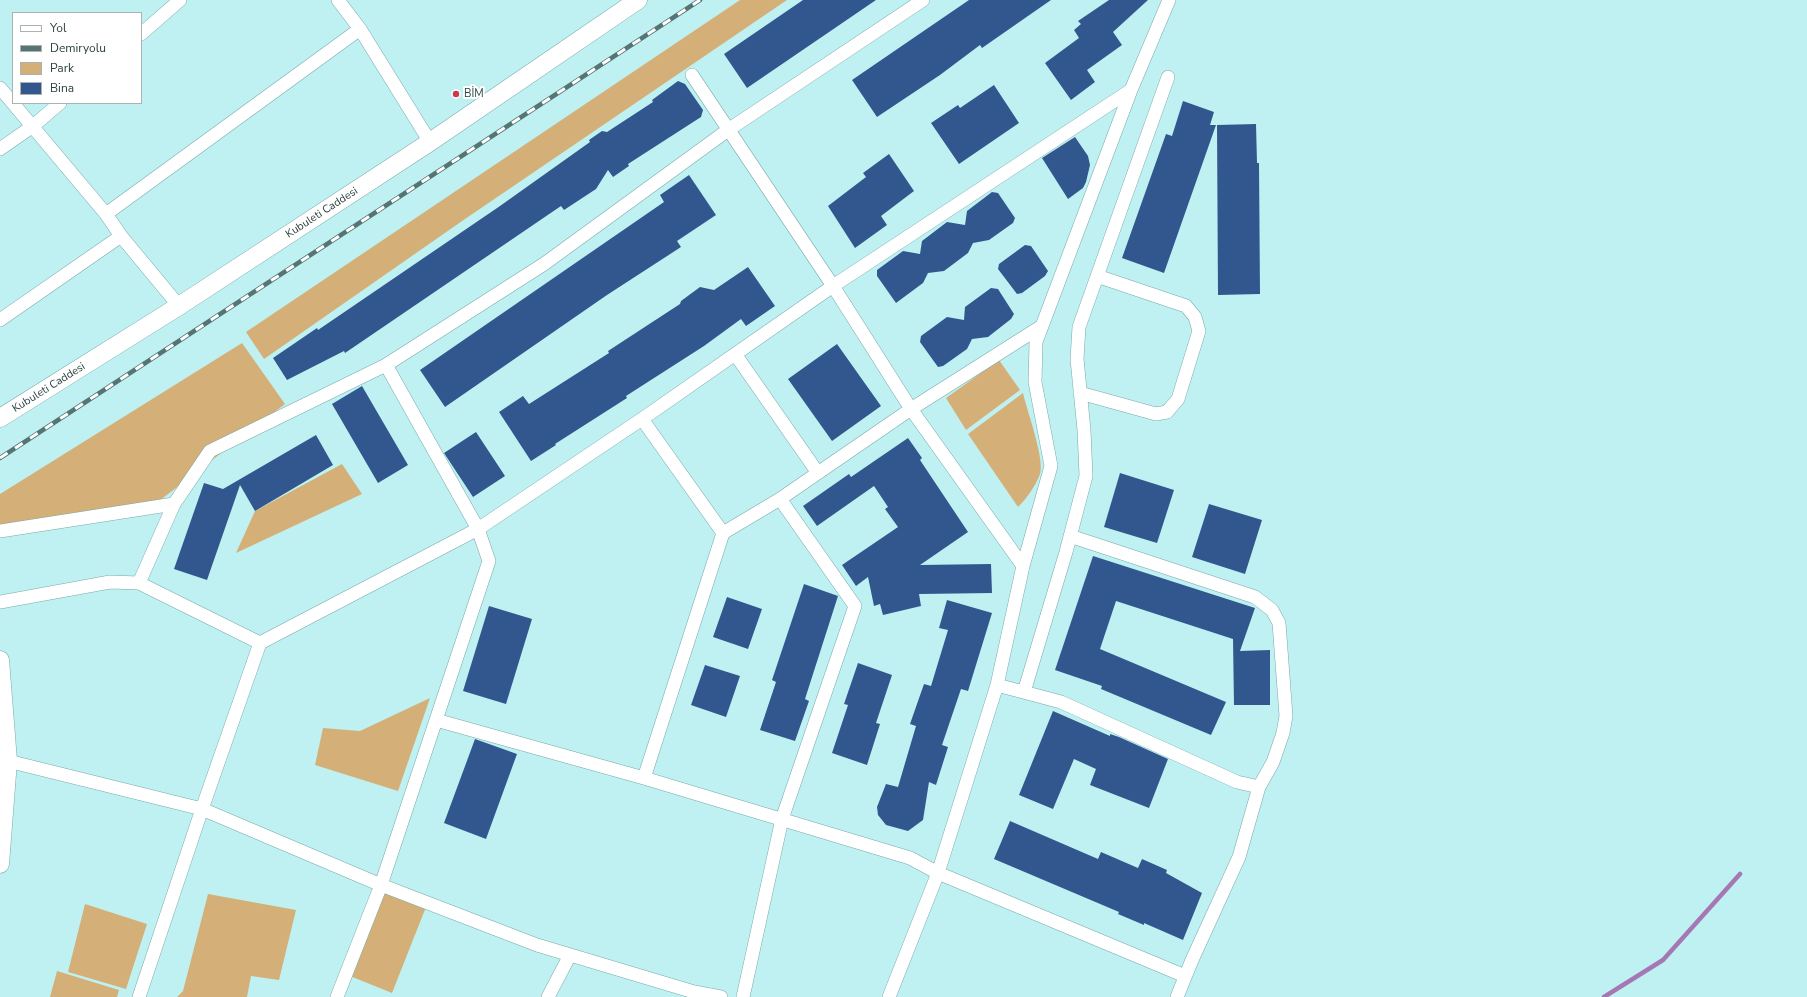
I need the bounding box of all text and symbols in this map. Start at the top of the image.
legend [12,12,142,104]
text: Yol [50,20,66,36]
text: Demiryolu [50,40,106,56]
text: Park [50,60,74,76]
text: Bina [50,80,74,96]
place label: BİM [464,87,484,101]
marker: BİM [451,89,461,99]
street label: Kubuleti Caddesi [283,185,361,241]
street label: Kubuleti Caddesi [10,360,88,416]

